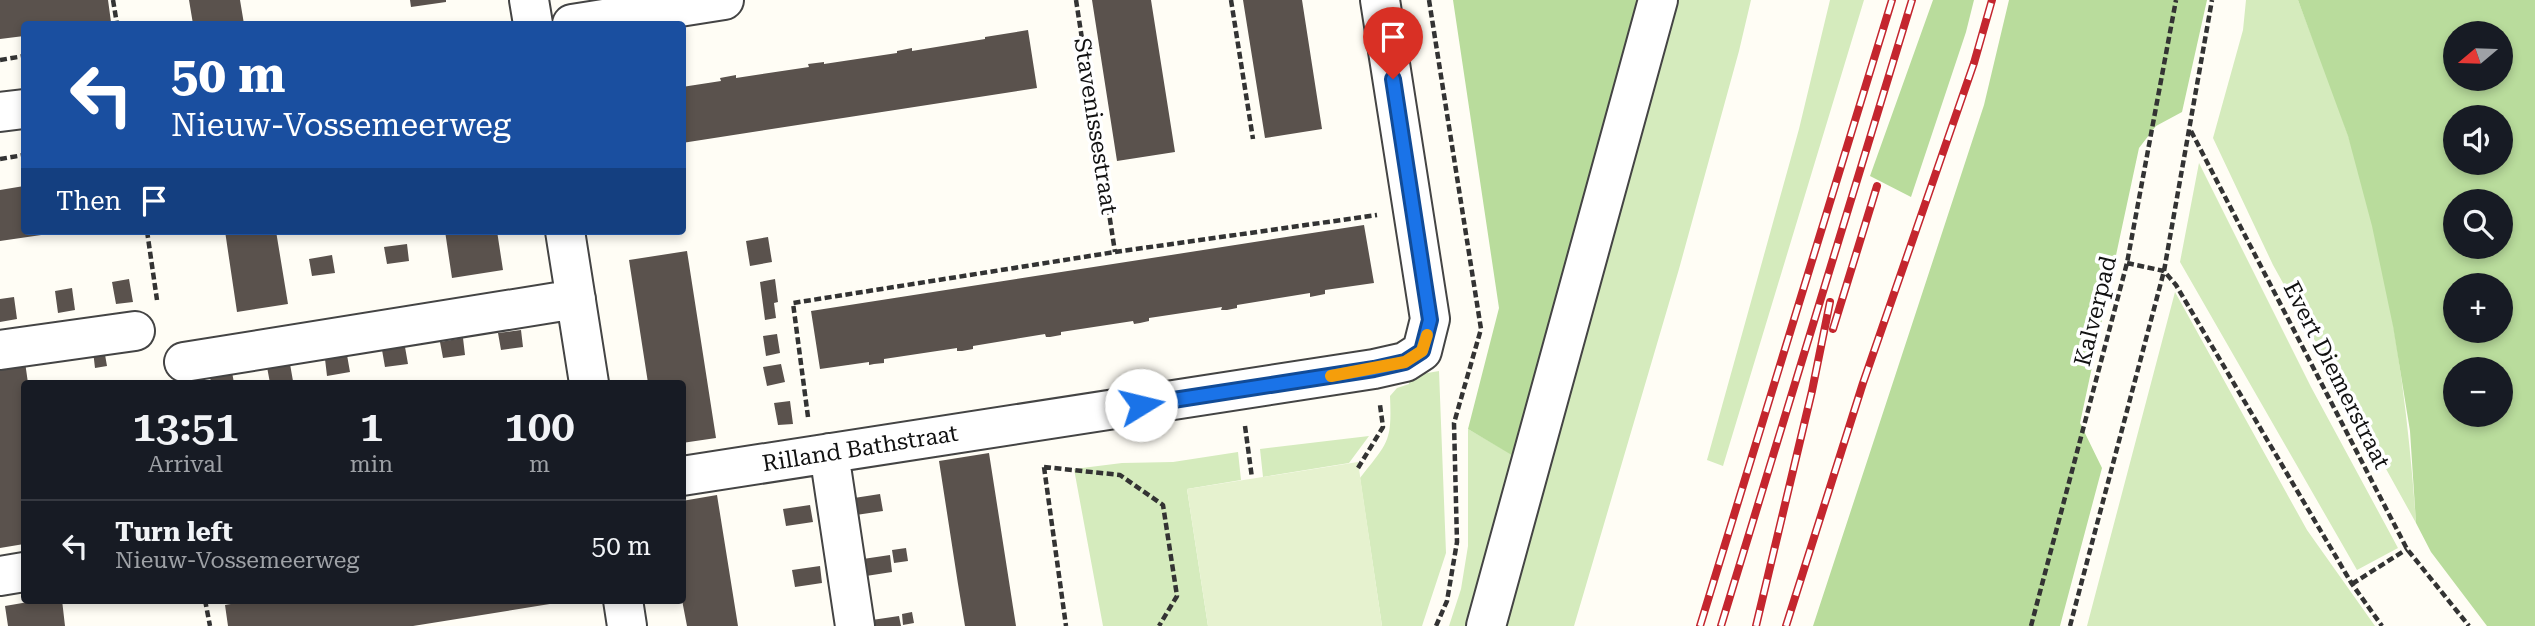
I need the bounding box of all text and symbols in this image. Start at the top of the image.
pin [1363,7,1423,79]
icon: arrive [1374,18,1412,56]
north arrow [2443,21,2513,91]
map controls [2443,21,2513,427]
street label: Stavenissestraat [1068,36,1123,217]
text: 50 m [171,47,286,104]
icon: left [56,49,147,140]
button: sound [2443,105,2513,175]
text: Nieuw-Vossemeerweg [171,106,511,144]
icon: arrive [135,182,173,220]
text: Then [56,186,121,216]
button: search [2443,189,2513,259]
street label: Kalverpad [2069,253,2122,369]
button: + [2443,273,2513,343]
street label: Evert Diemerstraat [2278,277,2396,474]
button: − [2443,357,2513,427]
position arrow [1104,368,1178,442]
text: 13:51 [132,402,239,451]
text: 1 [360,402,383,451]
text: 100 [504,402,575,451]
street label: Rilland Bathstraat [760,420,960,477]
text: Arrival [148,451,223,478]
text: min [350,451,393,478]
text: m [529,451,550,478]
text: Turn left [115,517,233,547]
icon: left [56,527,94,565]
text: 50 m [592,531,651,561]
text: Nieuw-Vossemeerweg [115,547,359,574]

